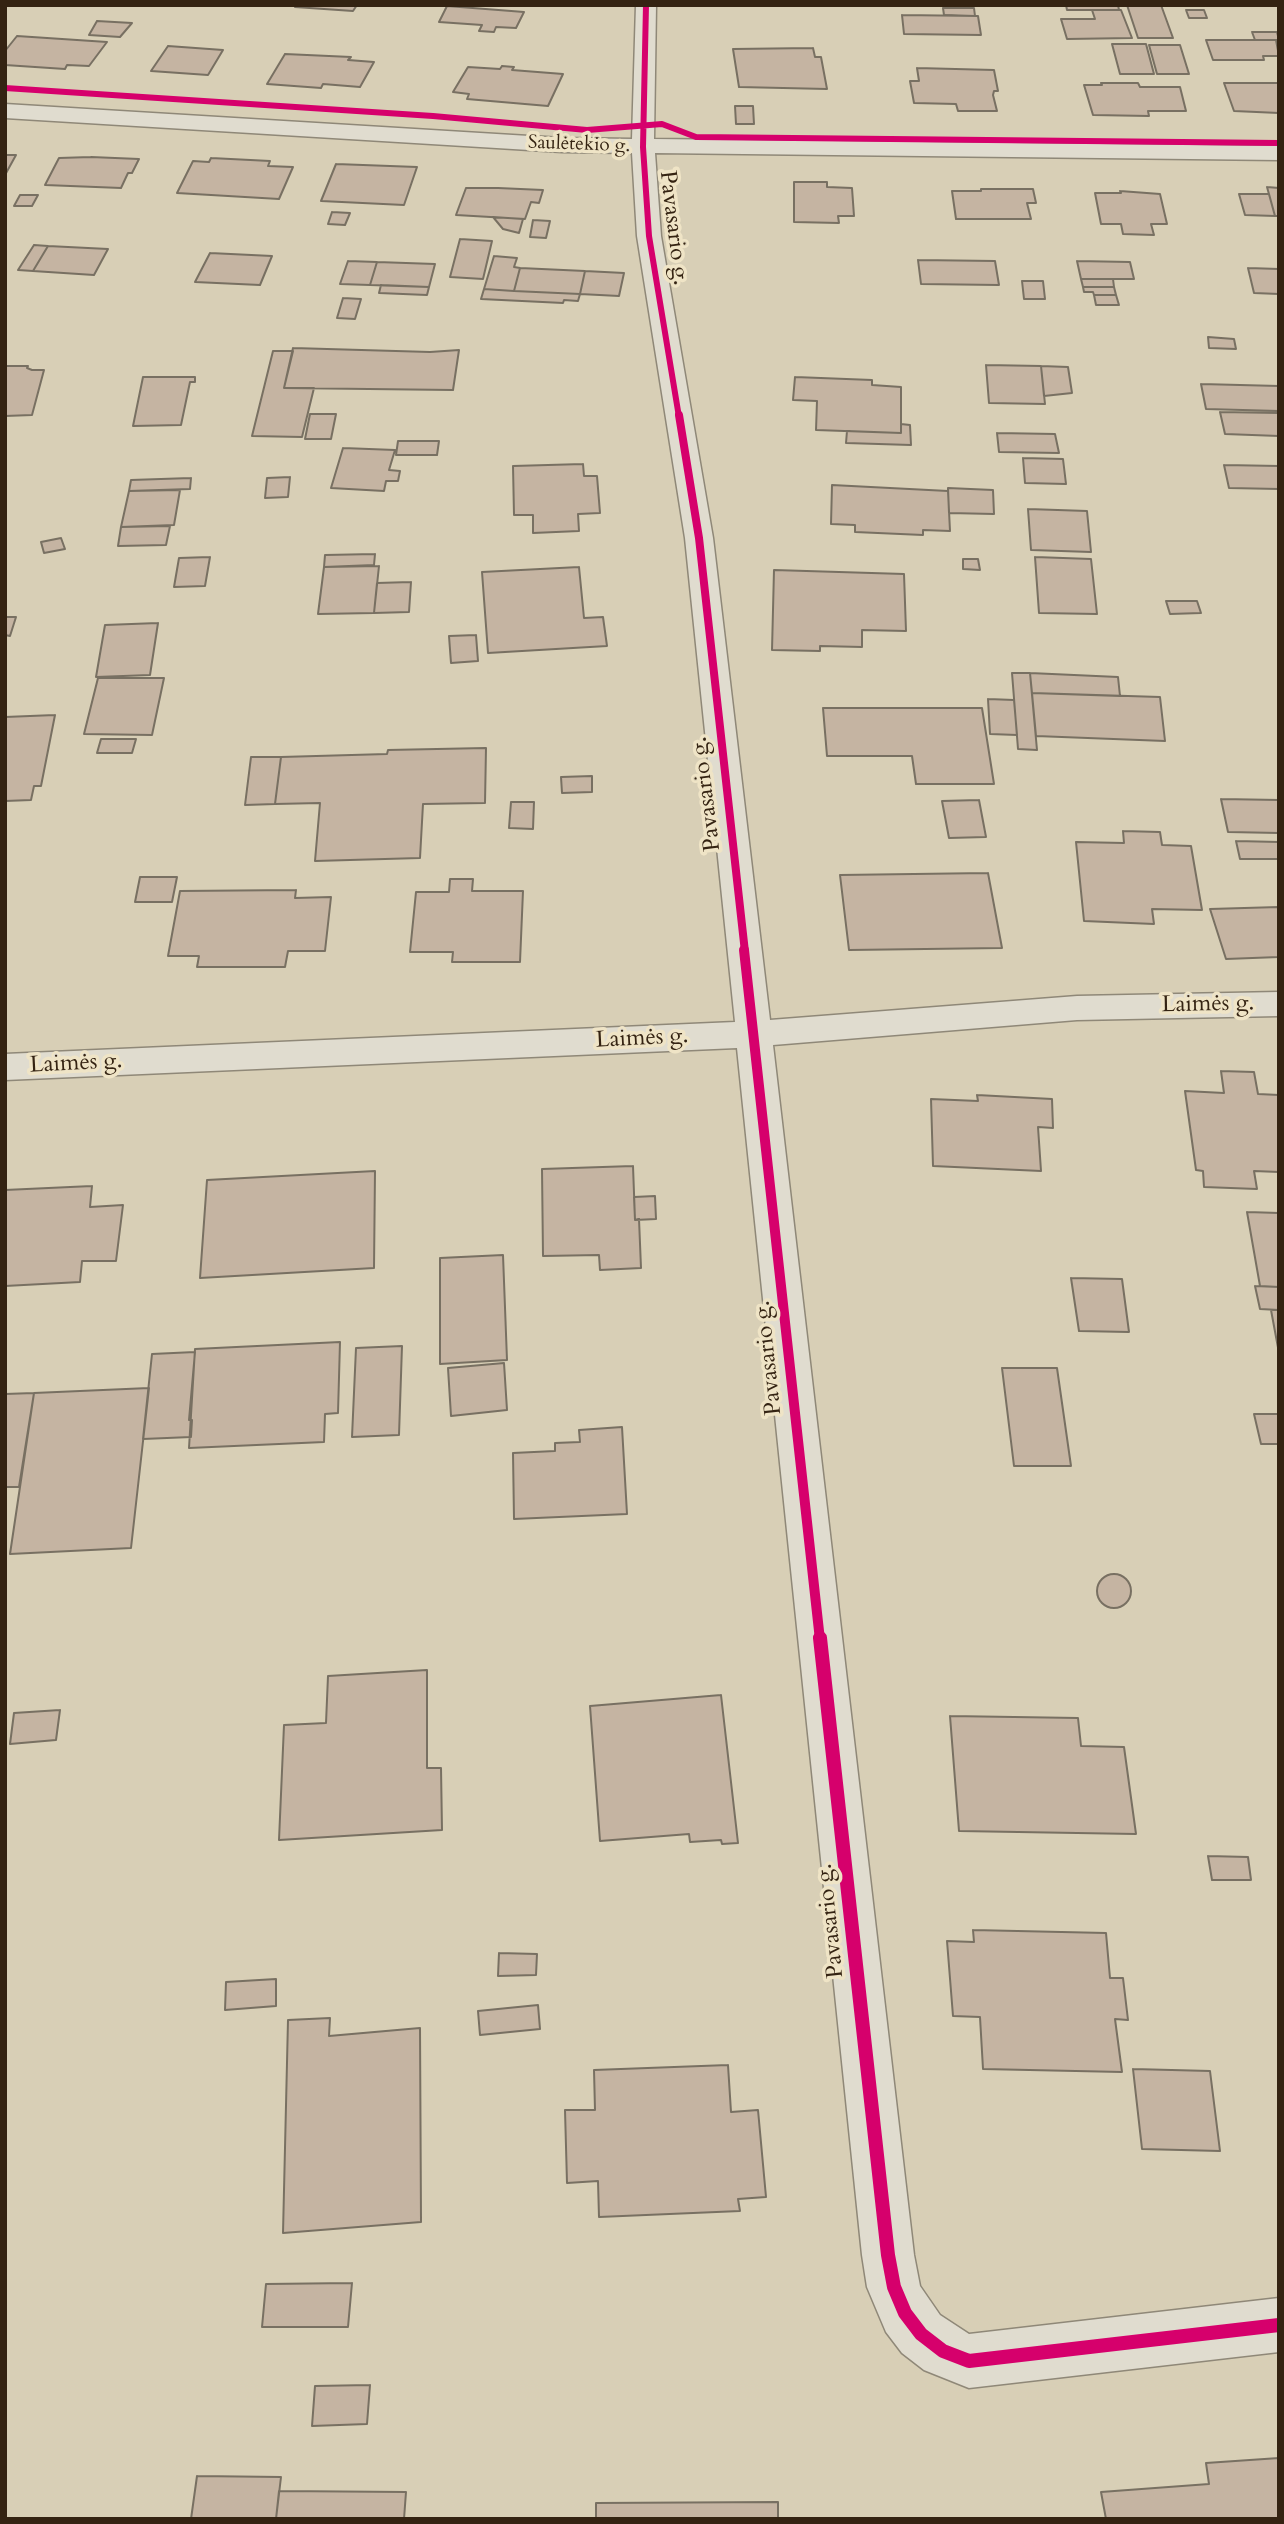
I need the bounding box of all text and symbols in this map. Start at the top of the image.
street label: Saulėtekio g. [527,132,631,158]
street label: Pavasario g. [652,169,694,287]
street label: Pavasario g. [686,735,728,853]
street label: Laimės g. [1161,990,1255,1020]
street label: Laimės g. [595,1023,689,1055]
street label: Laimės g. [29,1048,123,1080]
street label: Pavasario g. [749,1299,789,1417]
street label: Pavasario g. [811,1862,851,1980]

